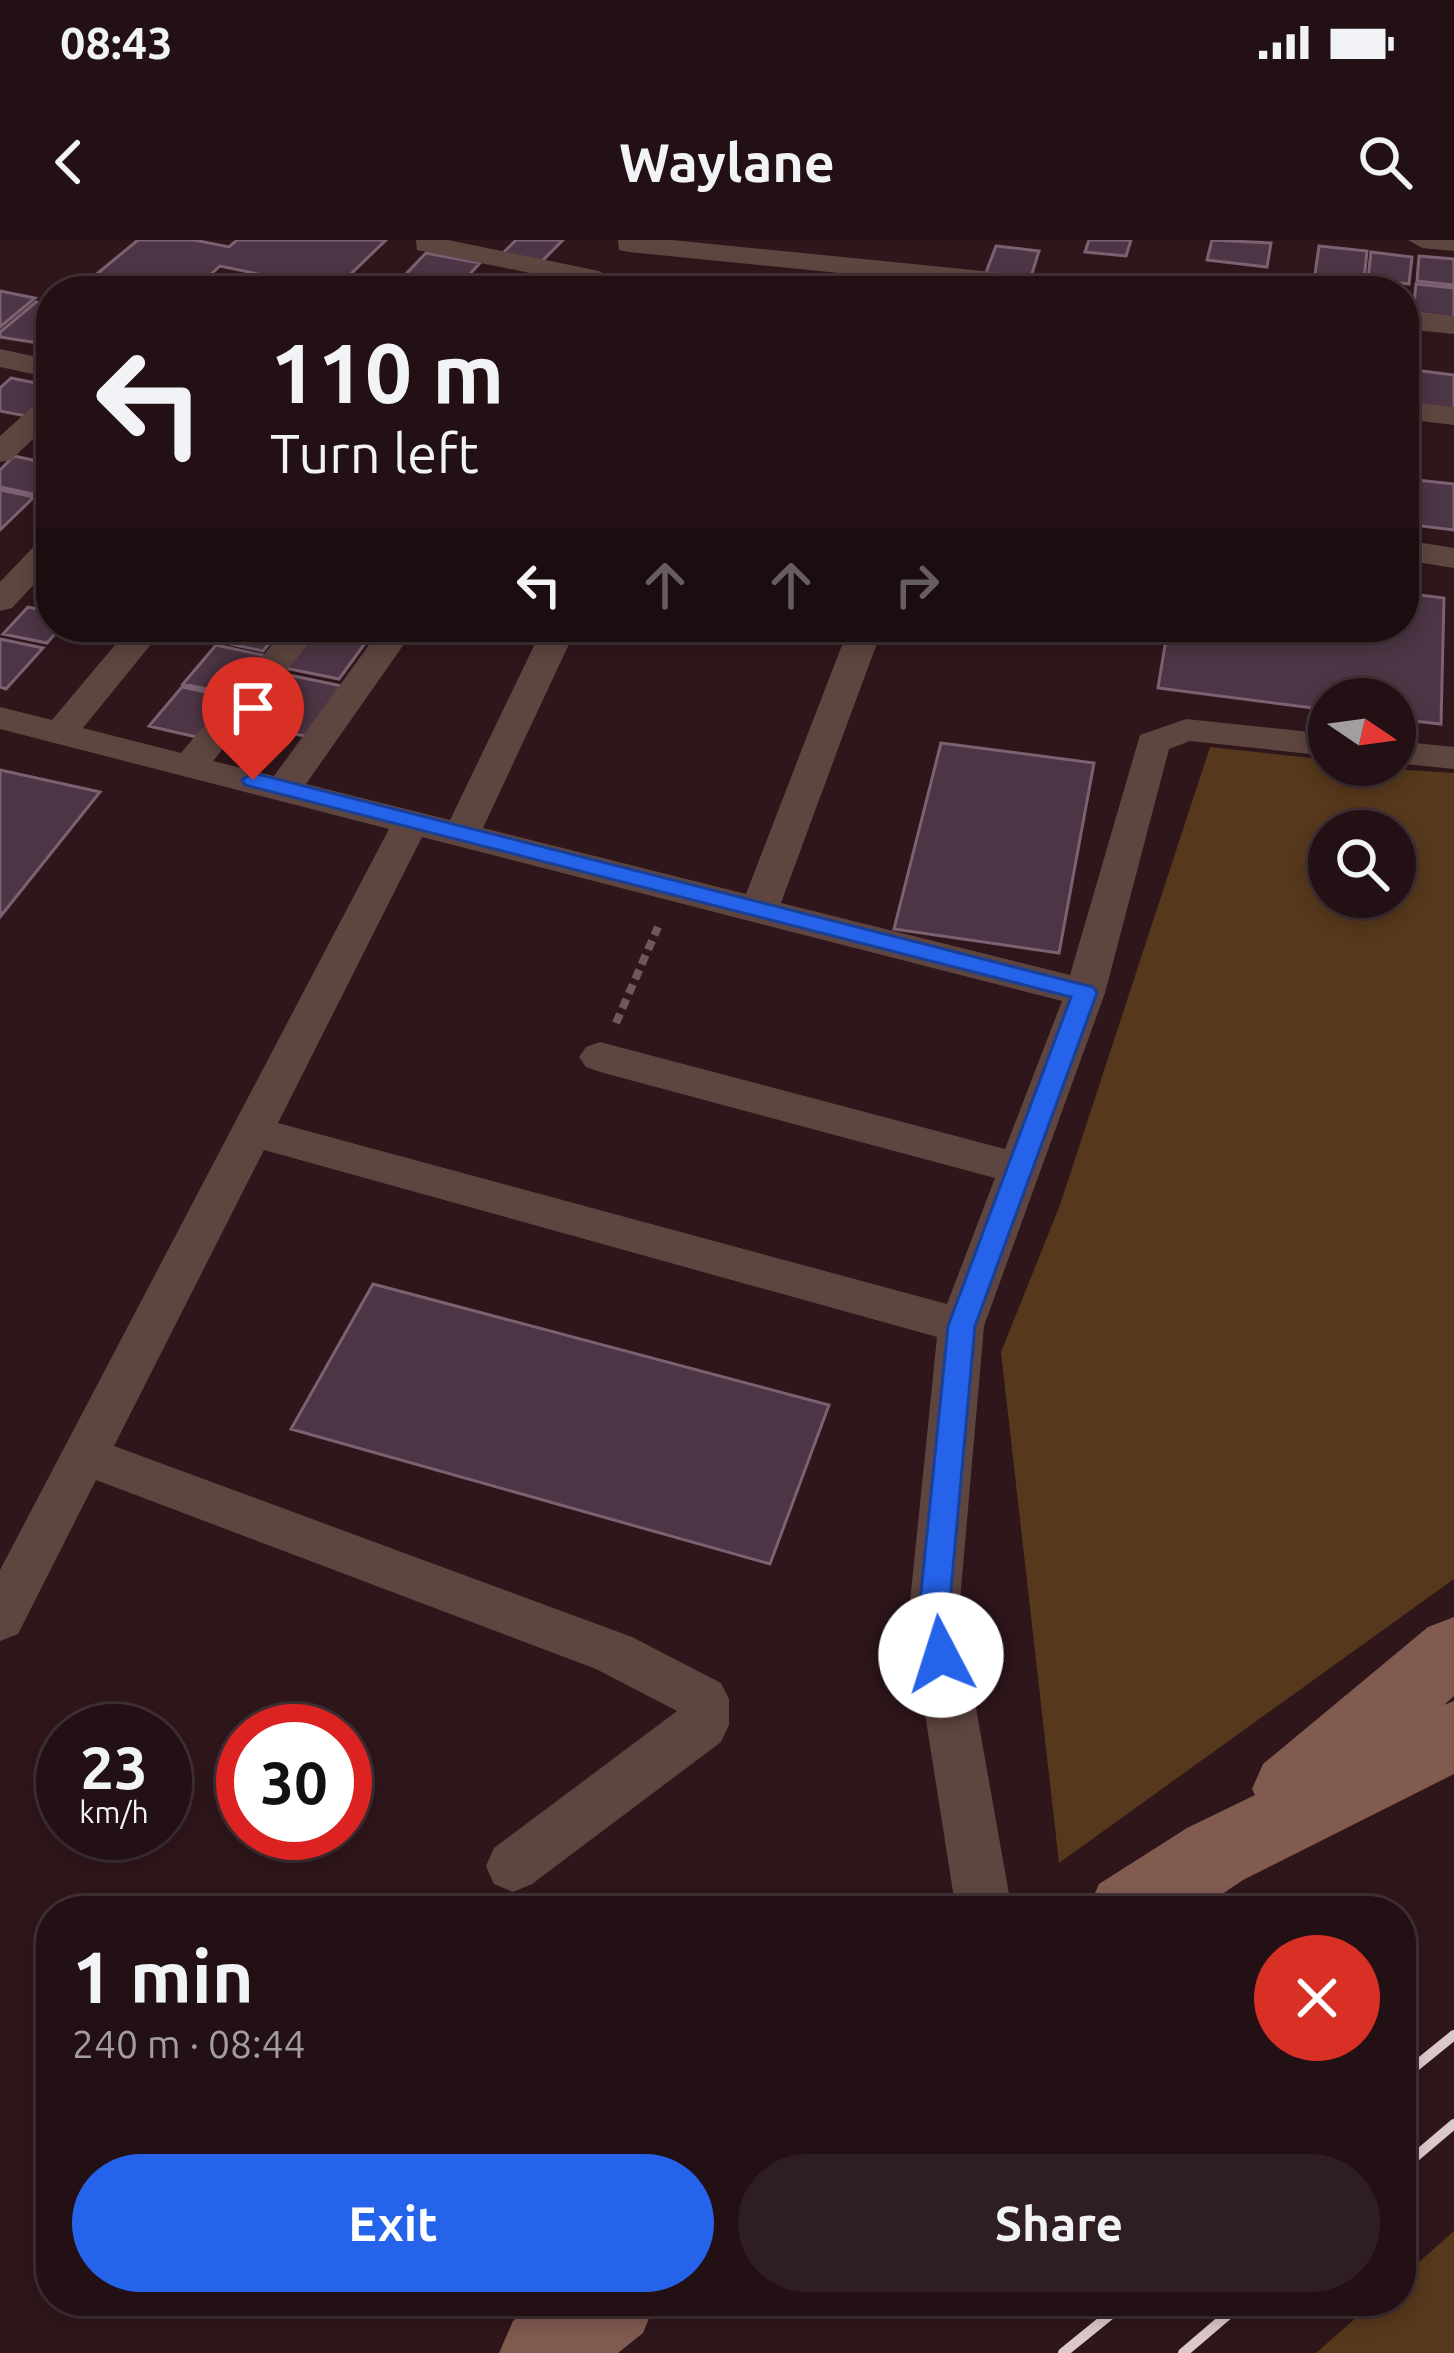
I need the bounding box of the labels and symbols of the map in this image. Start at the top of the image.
pin [202,657,304,780]
north arrow [1308,678,1416,786]
position arrow [878,1592,1004,1718]
speed limit sign: 30 [216,1704,372,1860]

